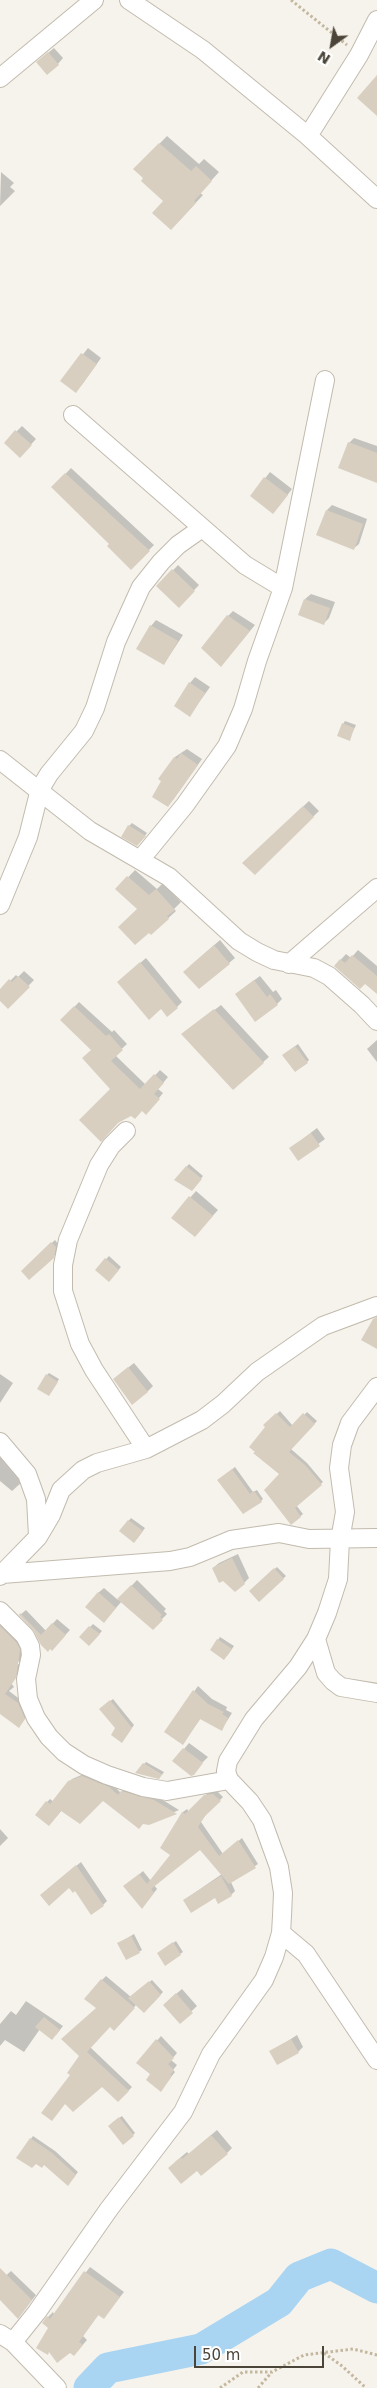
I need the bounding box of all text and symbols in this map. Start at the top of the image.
north arrow [307,20,357,70]
text: N [315,48,333,68]
scale bar [197,2336,327,2368]
text: 50 m [202,2346,240,2364]

